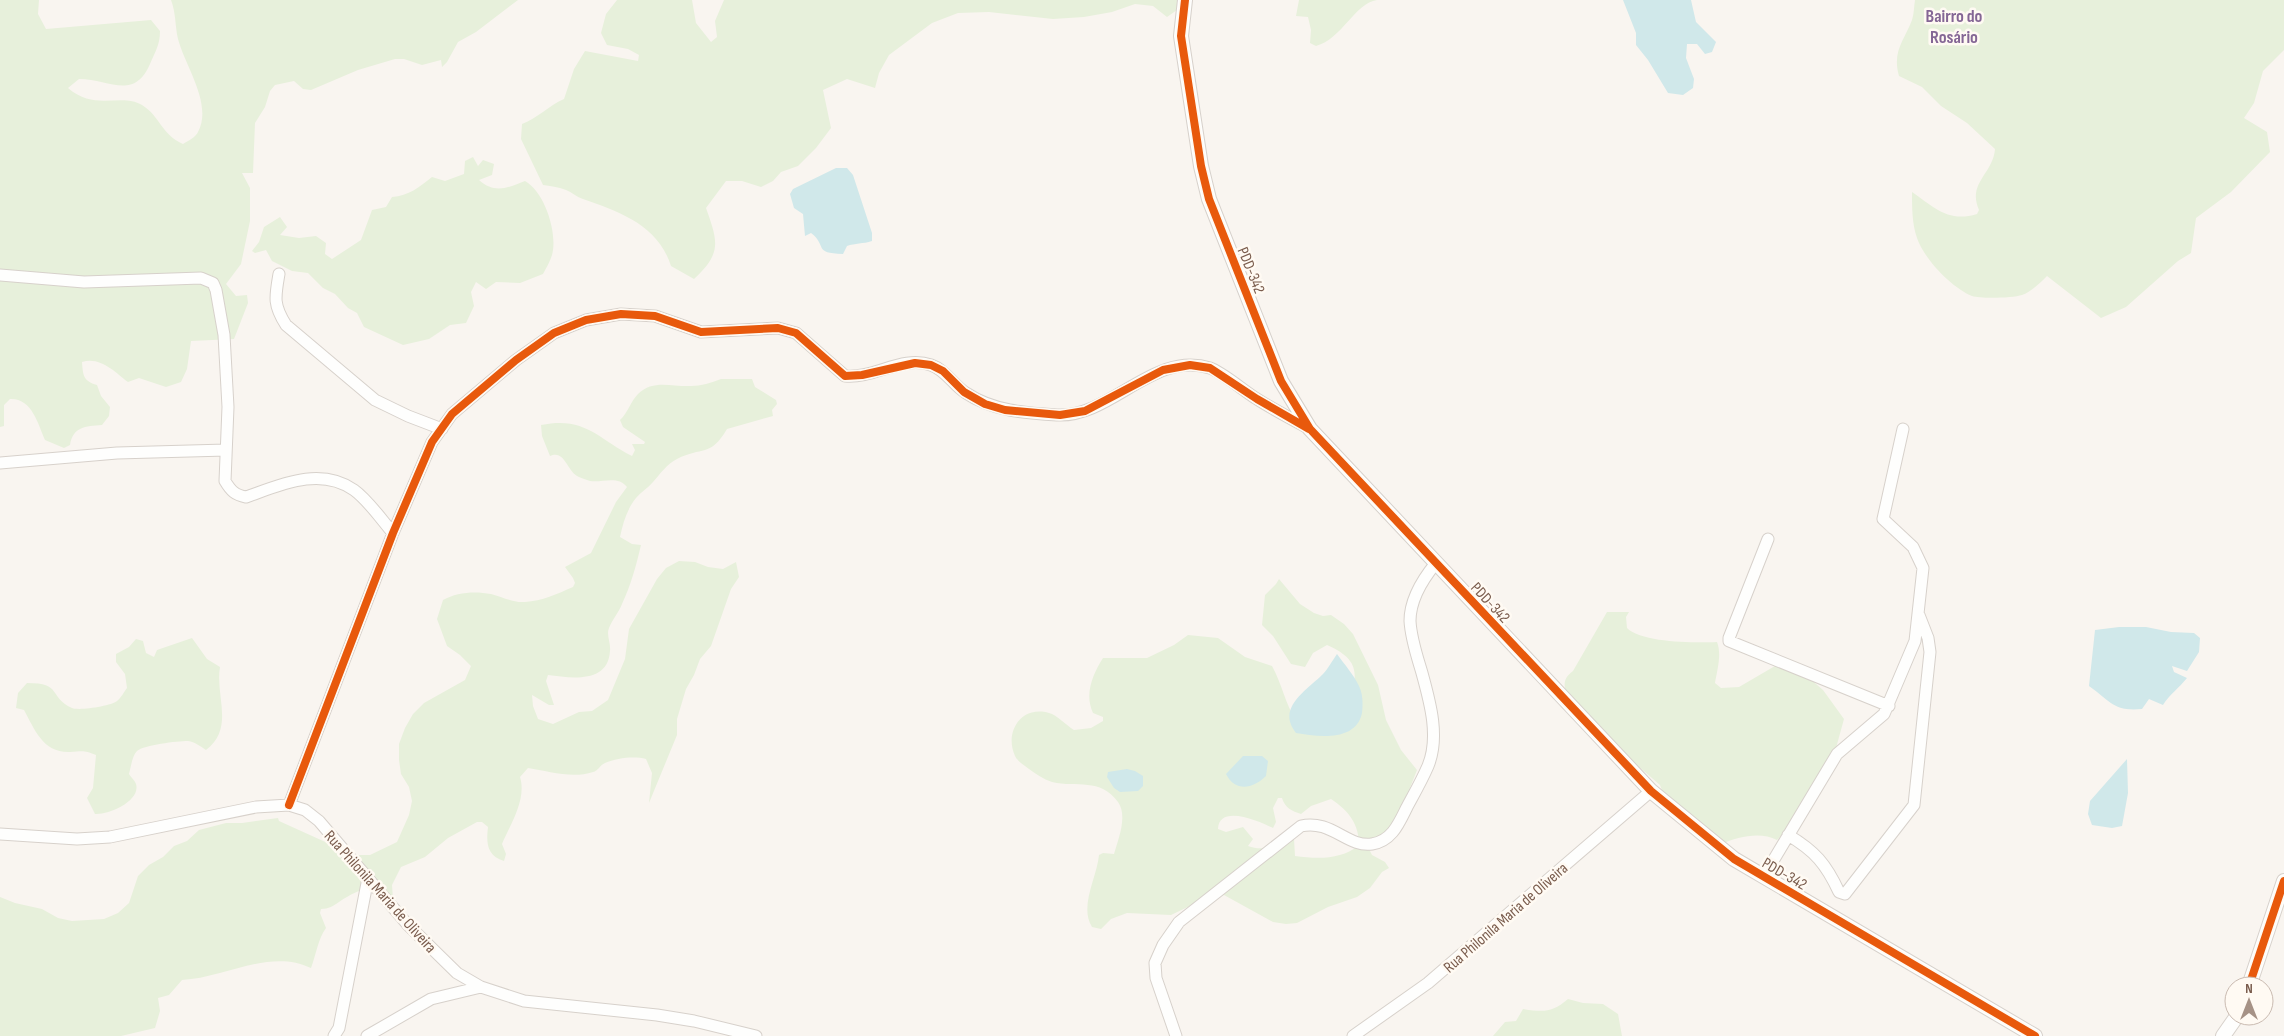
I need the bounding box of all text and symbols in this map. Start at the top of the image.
district label: Bairro do Rosário [1926,6,1983,48]
street label: PDD-342 [1233,245,1268,297]
street label: PDD-342 [1466,579,1513,627]
street label: Rua Philonila Maria de Oliveira [320,827,440,957]
street label: PDD-342 [1759,854,1810,895]
street label: Rua Philonila Maria de Oliveira [1440,859,1572,977]
north arrow [2224,976,2274,1026]
text: N [2245,980,2253,997]

